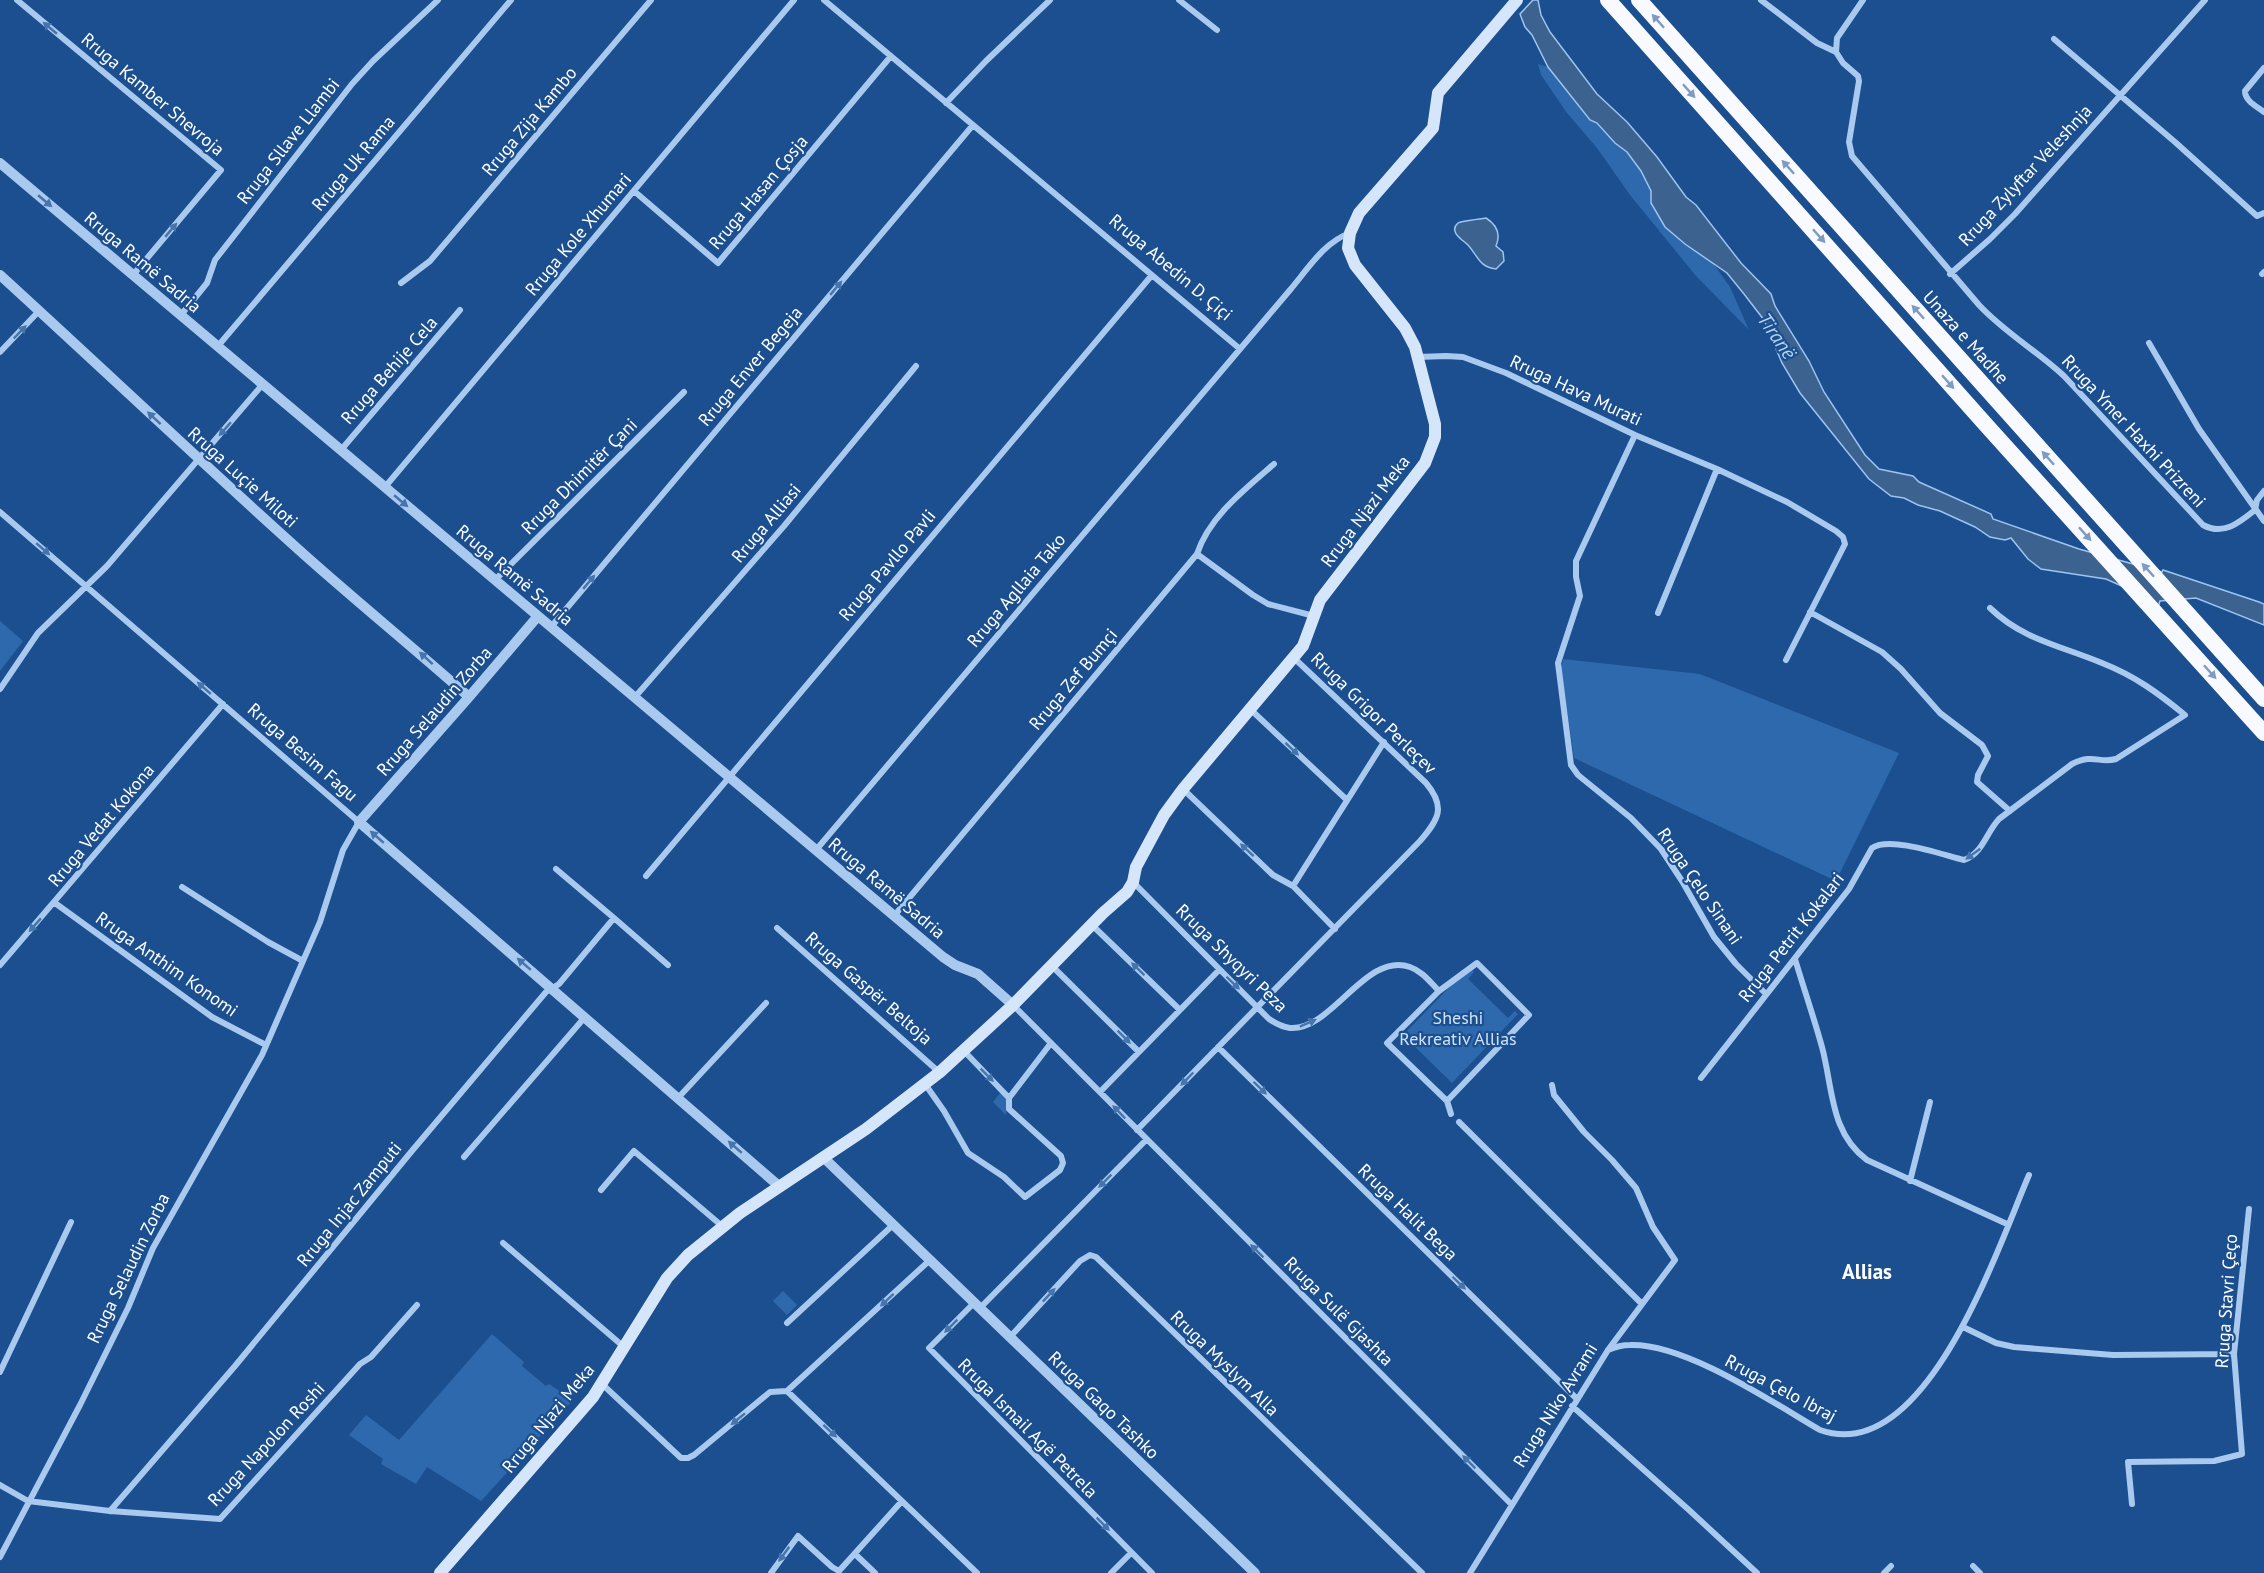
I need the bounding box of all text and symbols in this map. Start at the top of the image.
one-way arrow [1652,14,1665,29]
one-way arrow [43,22,58,34]
street label: Rruga Kamber Shevroja [77,27,229,161]
street label: Rruga Zija Kambo [477,62,581,180]
street label: Rruga Sllave Llambi [232,73,344,209]
one-way arrow [1682,83,1695,98]
street label: Rruga Zylyftar Veleshnja [1953,99,2097,251]
street label: Rruga Uk Rama [306,111,400,215]
street label: Rruga Hasan Çosja [703,130,813,254]
one-way arrow [1782,160,1795,175]
street label: Rruga Kole Xhumari [520,168,636,300]
one-way arrow [37,194,53,207]
street label: Rruga Ramë Sadria [80,206,206,318]
street label: Rruga Abedin D. Çiçi [1105,209,1237,325]
one-way arrow [164,223,177,238]
one-way arrow [1812,228,1825,243]
one-way arrow [829,281,842,296]
street label: Unaza e Madhe [1918,285,2014,389]
street label: Rruga Enver Begeja [693,301,807,431]
one-way arrow [1911,305,1925,320]
water label: Tiranë [1752,308,1803,365]
street label: Rruga Behije Cela [336,311,442,429]
one-way arrow [12,325,26,339]
street label: Rruga Hava Murati [1506,349,1646,431]
street label: Rruga Ymer Haxhi Prizreni [2057,350,2211,512]
one-way arrow [1942,374,1955,390]
one-way arrow [147,412,162,425]
street label: Rruga Dhimitër Çani [516,413,642,539]
one-way arrow [219,421,232,436]
street label: Rruga Luçie Miloti [183,422,303,532]
street label: Rruga Njazi Meka [1315,450,1415,572]
one-way arrow [2042,451,2055,466]
street label: Rruga Alliasi [726,479,806,567]
one-way arrow [393,494,408,507]
street label: Rruga Pavllo Pavli [834,504,940,626]
street label: Rruga Ramë Sadria [452,519,578,631]
one-way arrow [2078,526,2091,541]
street label: Rruga Agllaia Tako [962,528,1070,652]
one-way arrow [35,542,50,555]
one-way arrow [2142,563,2155,578]
one-way arrow [582,575,595,590]
street label: Rruga Zef Bumçi [1024,623,1122,735]
street label: Rruga Selaudin Zorba [371,641,497,781]
street label: Rruga Grigor Perleçev [1306,647,1442,779]
one-way arrow [419,652,434,665]
one-way arrow [2203,664,2216,679]
one-way arrow [196,681,212,694]
street label: Rruga Besim Fagu [243,698,363,806]
one-way arrow [1285,741,1299,755]
street label: Rruga Vedat Kokona [43,759,159,891]
street label: Rruga Çelo Sinani [1652,823,1748,949]
one-way arrow [370,831,385,844]
street label: Rruga Ramë Sadria [824,832,950,944]
one-way arrow [1240,844,1254,858]
one-way arrow [1965,848,1981,860]
street label: Rruga Petrit Kokalari [1733,867,1849,1007]
street label: Rruga Shyqyri Peza [1171,899,1293,1017]
street label: Rruga Anthim Konomi [91,906,243,1022]
one-way arrow [29,917,42,932]
street label: Rruga Gaspër Beltoja [801,926,937,1050]
one-way arrow [517,958,532,971]
one-way arrow [1131,963,1145,977]
one-way arrow [1225,976,1240,989]
park label: Sheshi Rekreativ Allias [1399,1006,1517,1050]
one-way arrow [1300,1018,1318,1028]
one-way arrow [1116,1029,1130,1043]
one-way arrow [979,1067,993,1081]
one-way arrow [1180,1071,1194,1086]
one-way arrow [1252,1081,1267,1095]
one-way arrow [1113,1106,1127,1120]
street label: Rruga Injac Zamputi [292,1137,406,1271]
one-way arrow [728,1141,743,1154]
street label: Rruga Halit Bega [1353,1159,1463,1265]
one-way arrow [1099,1174,1113,1188]
street label: Rruga Selaudin Zorba [82,1189,174,1347]
street label: Rruga Stavri Çeço [2210,1233,2242,1369]
one-way arrow [1250,1244,1264,1258]
street label: Rruga Sulë Gjashta [1279,1251,1399,1371]
district label: Allias [1842,1258,1892,1285]
one-way arrow [1451,1276,1465,1290]
one-way arrow [1042,1288,1055,1303]
one-way arrow [879,1293,894,1307]
street label: Rruga Myslym Alla [1166,1305,1284,1421]
one-way arrow [945,1318,959,1332]
street label: Rruga Niko Avrami [1508,1339,1602,1471]
street label: Rruga Gaqo Tashko [1044,1346,1164,1464]
street label: Rruga Çelo Ibraj [1721,1349,1841,1427]
street label: Rruga Ismail Agë Petrela [953,1353,1103,1503]
street label: Rruga Njazi Meka [497,1359,599,1477]
street label: Rruga Napolon Roshi [203,1377,329,1511]
one-way arrow [730,1412,746,1425]
one-way arrow [822,1424,837,1438]
one-way arrow [1463,1456,1477,1470]
one-way arrow [1096,1517,1110,1532]
one-way arrow [779,1547,791,1562]

